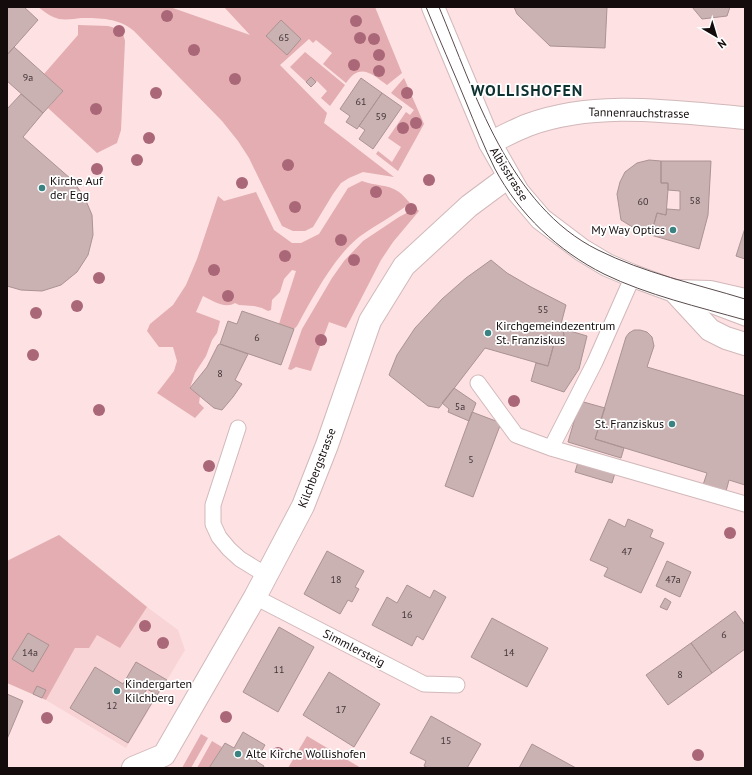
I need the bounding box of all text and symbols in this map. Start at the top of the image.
north arrow [696,16,736,56]
house number: 65 [279,31,289,44]
text: N [715,36,729,52]
house number: 9a [23,71,33,84]
district label: WOLLISHOFEN [471,80,583,100]
house number: 61 [356,95,366,108]
street label: Tannenrauchstrasse [588,104,690,121]
house number: 59 [376,110,386,123]
street label: Albisstrasse [487,144,532,203]
place label: Kirche Auf der Egg [50,173,104,202]
marker: Kirche Auf der Egg [37,183,47,193]
house number: 58 [690,194,700,207]
house number: 60 [638,195,649,208]
place label: My Way Optics [591,222,665,237]
marker: My Way Optics [668,225,678,235]
house number: 55 [538,303,548,316]
place label: Kirchgemeindezentrum St. Franziskus [496,318,615,347]
marker: Kirchgemeindezentrum St. Franziskus [483,328,493,338]
house number: 6 [254,331,260,344]
house number: 8 [217,367,223,380]
house number: 5a [455,400,465,413]
place label: St. Franziskus [595,416,664,431]
marker: St. Franziskus [667,419,677,429]
street label: Kilchbergstrasse [294,426,339,510]
house number: 5 [468,453,474,466]
house number: 47 [622,545,632,558]
house number: 18 [331,573,341,586]
house number: 47a [665,573,681,586]
house number: 16 [402,608,412,621]
street label: Simmlersteig [321,626,388,670]
house number: 6 [721,628,727,641]
house number: 14a [22,646,38,659]
house number: 14 [504,646,515,659]
house number: 11 [274,663,284,676]
house number: 8 [677,668,683,681]
place label: Kindergarten Kilchberg [125,676,192,705]
marker: Kindergarten Kilchberg [112,686,122,696]
house number: 12 [107,699,117,712]
house number: 17 [336,703,346,716]
house number: 15 [441,734,451,747]
place label: Alte Kirche Wollishofen [246,746,366,761]
marker: Alte Kirche Wollishofen [233,749,243,759]

